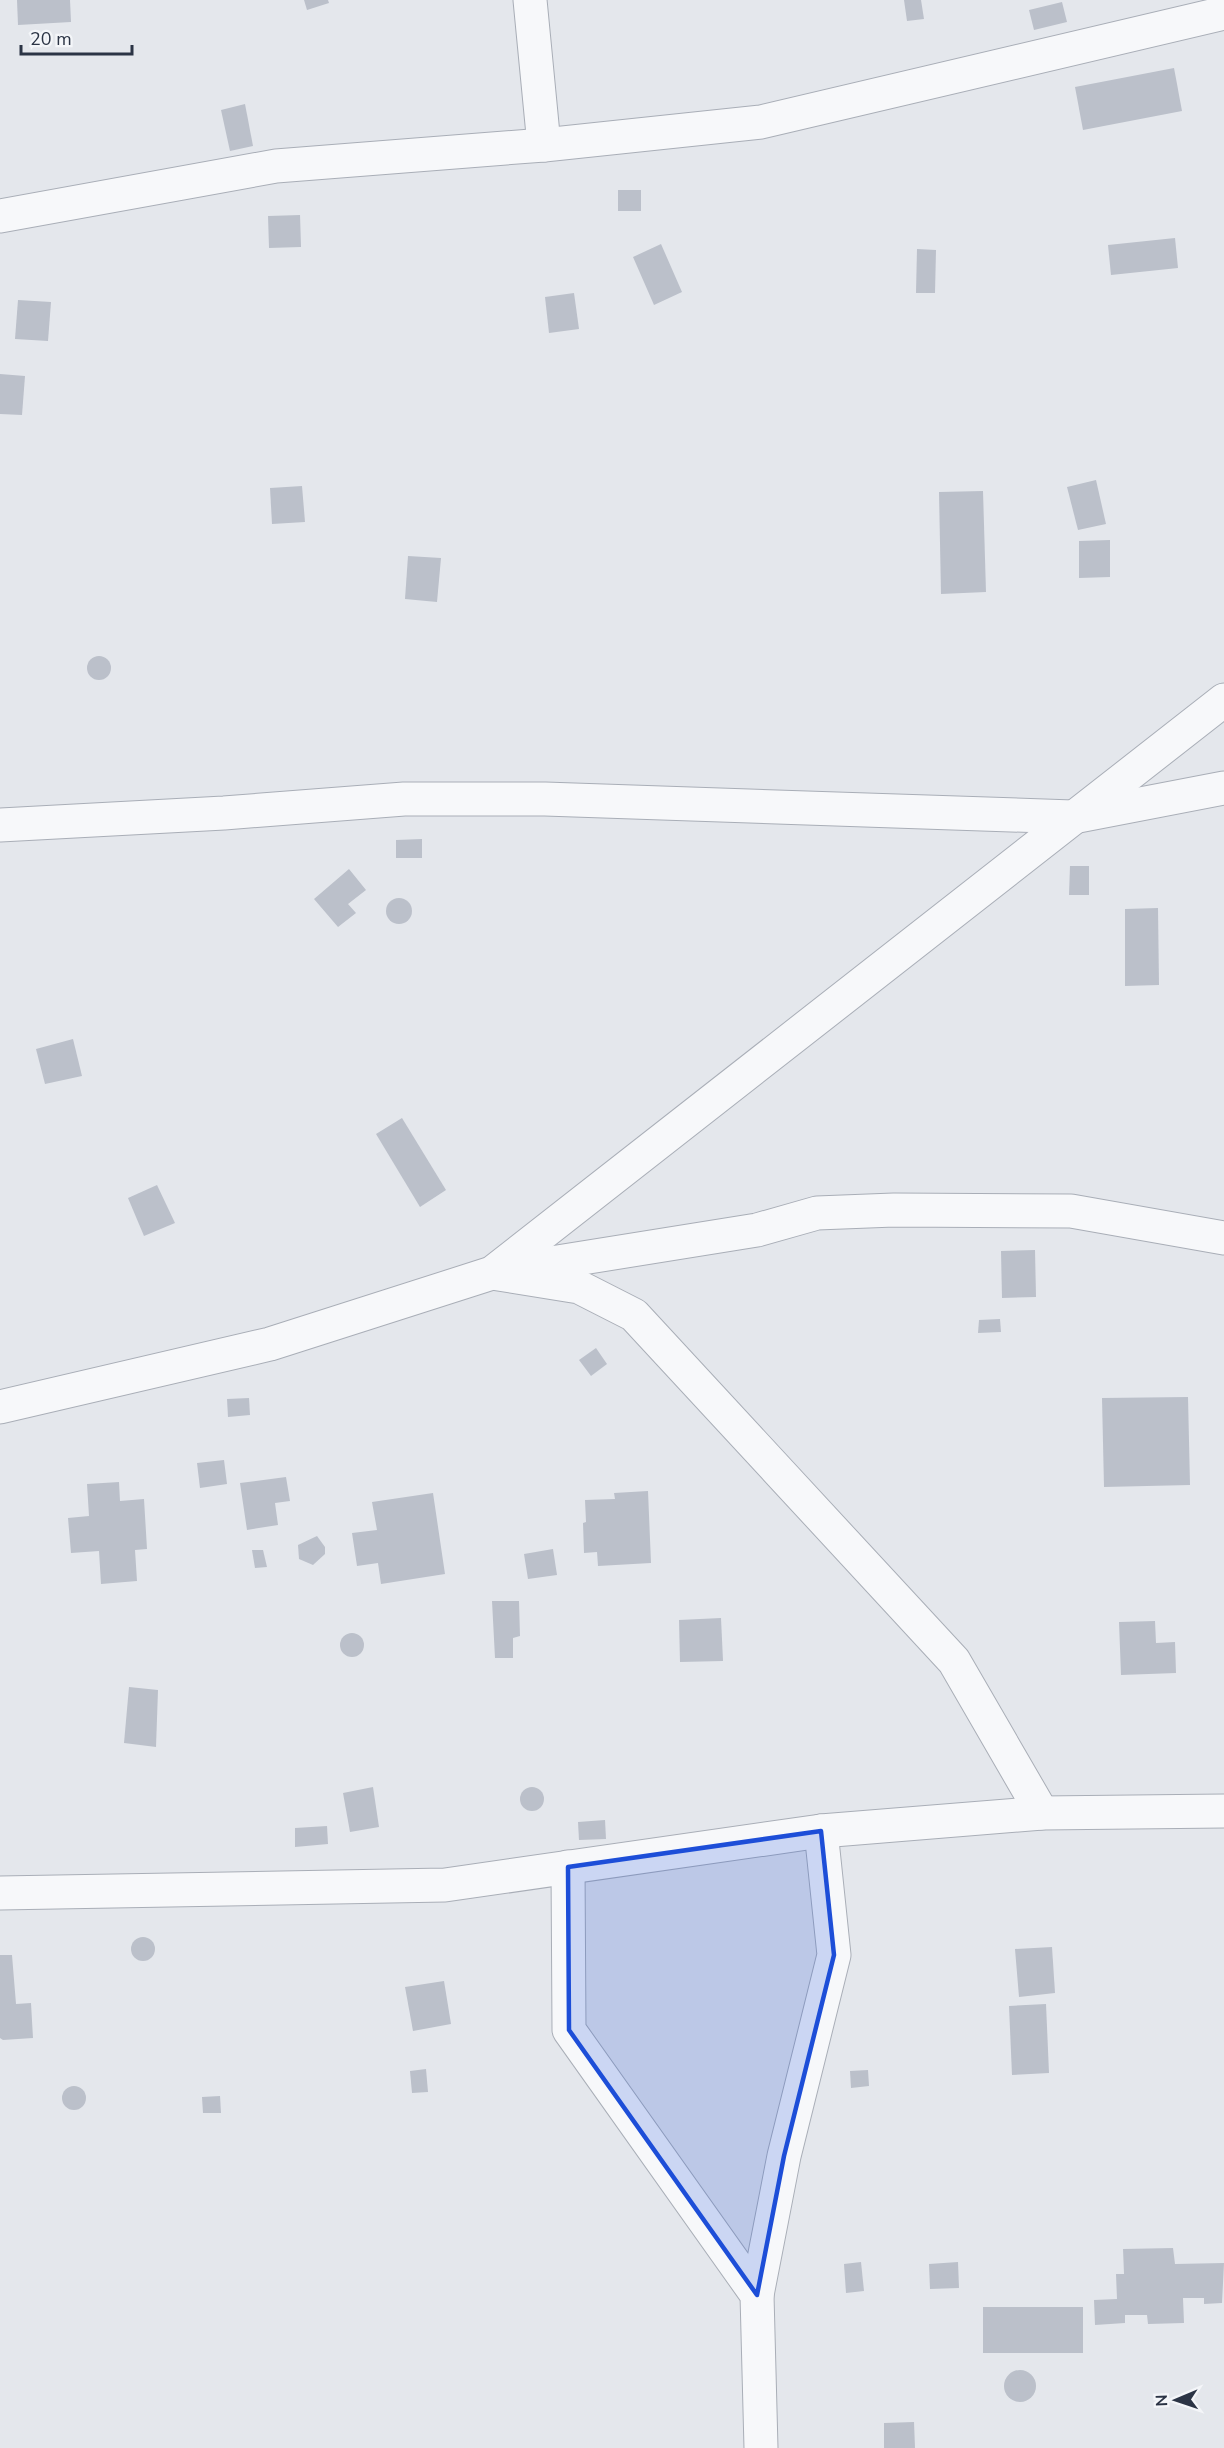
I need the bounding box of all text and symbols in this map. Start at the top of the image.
scale bar [21,18,132,56]
text: 20 m [30,27,72,51]
north arrow [1146,2370,1206,2430]
text: N [1151,2394,1173,2407]

